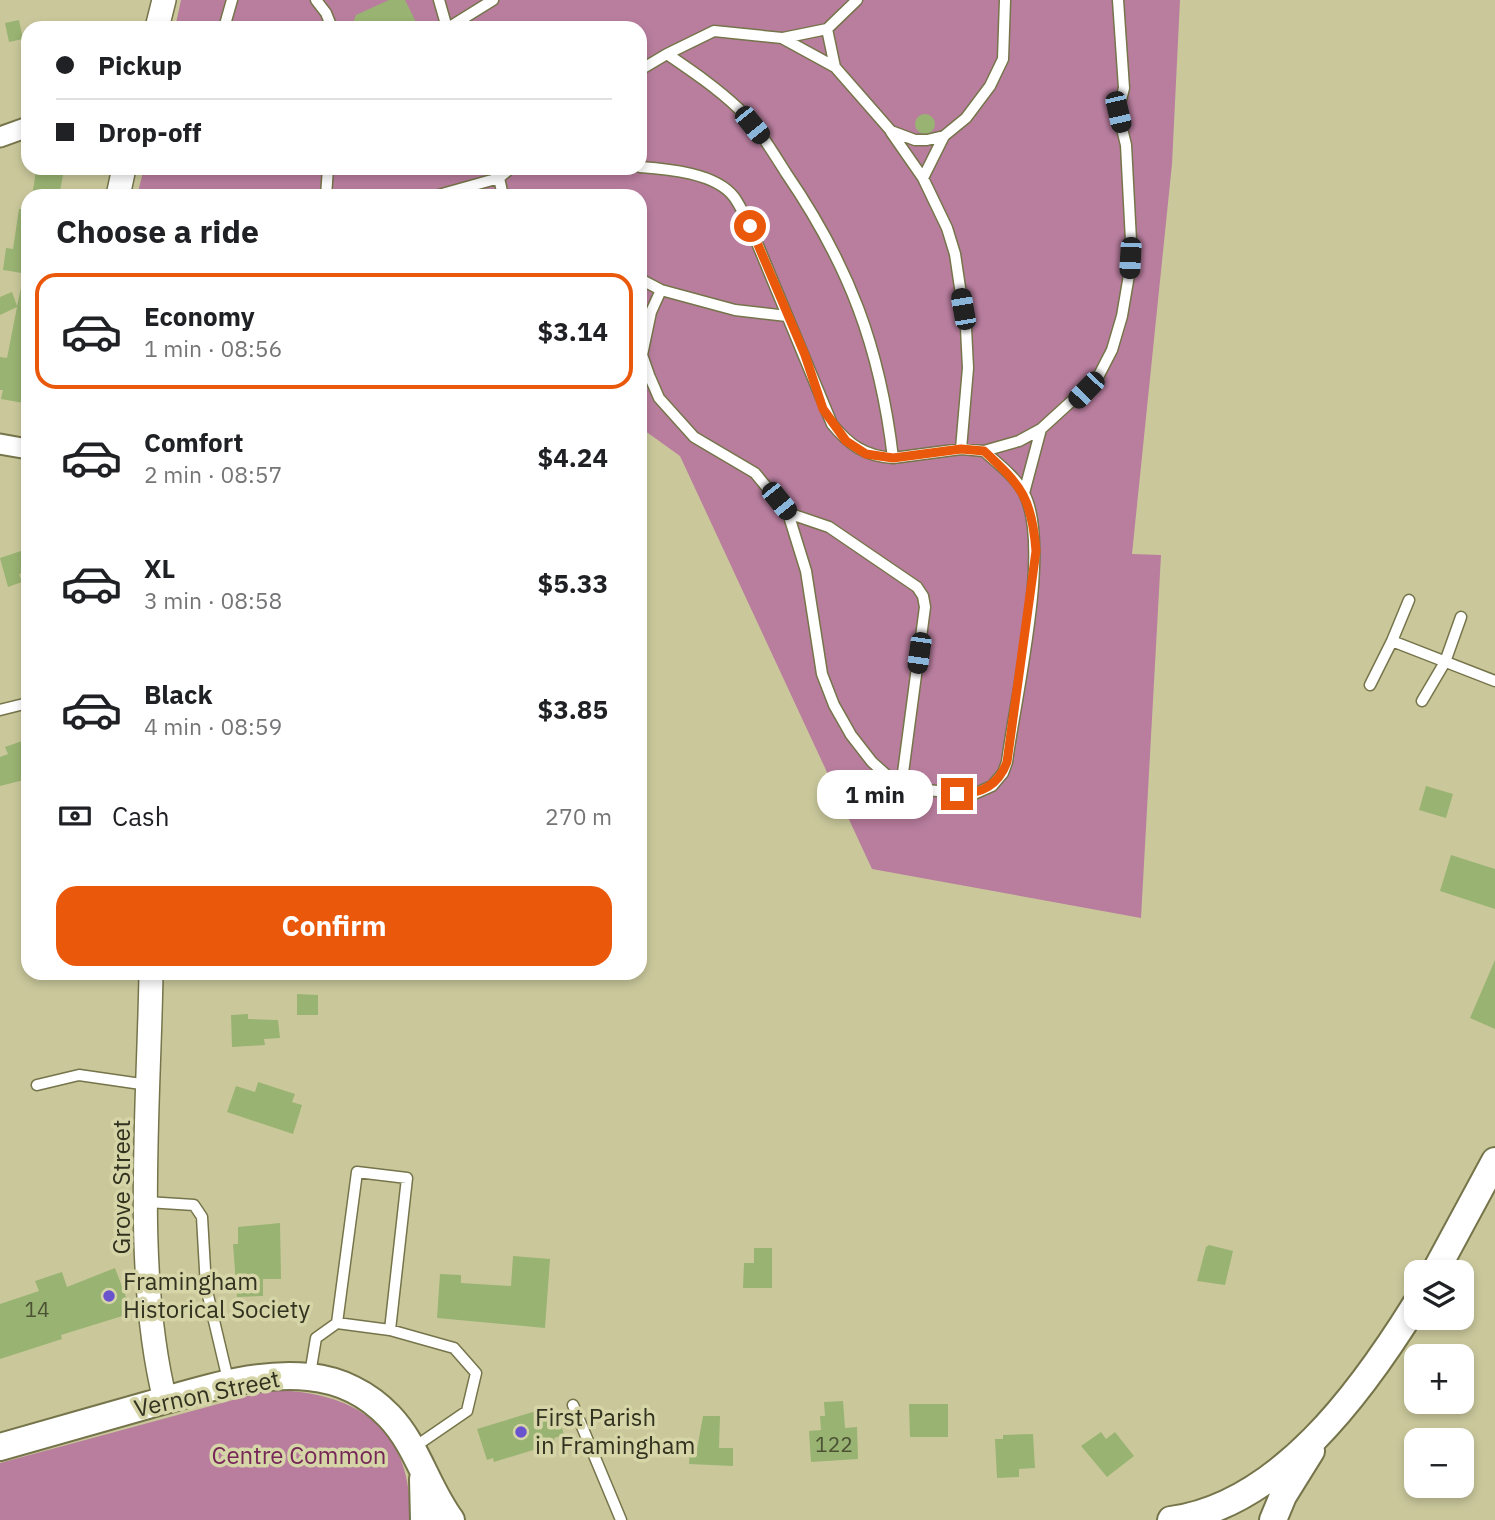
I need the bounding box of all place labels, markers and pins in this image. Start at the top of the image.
place label: Framingham Historical Society [123,1265,310,1325]
marker: Framingham Historical Society [101,1288,117,1304]
place label: First Parish in Framingham [535,1401,695,1461]
marker: First Parish in Framingham [513,1424,529,1440]

